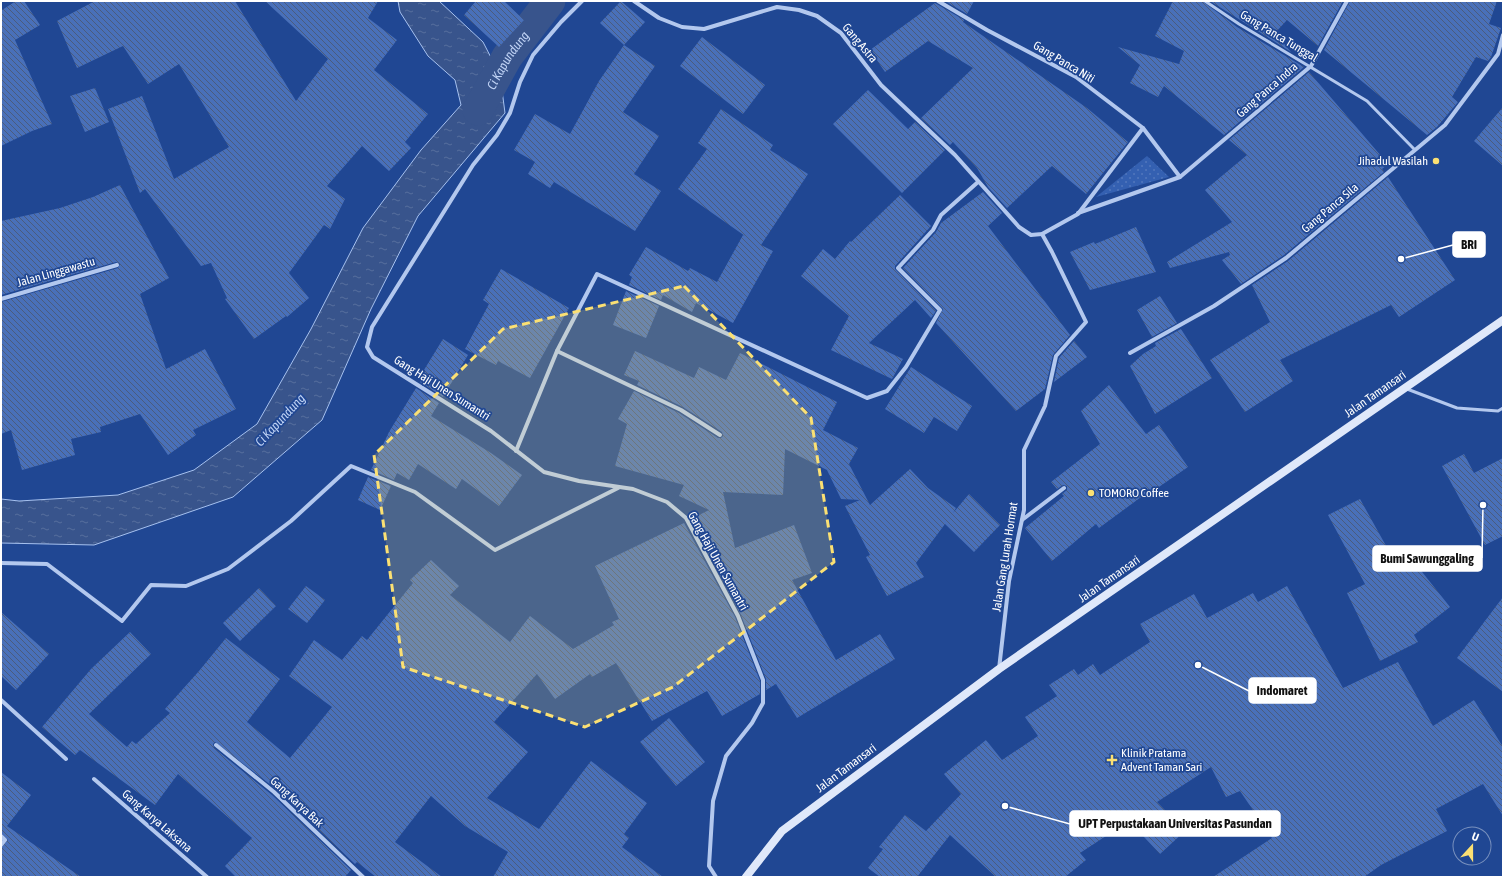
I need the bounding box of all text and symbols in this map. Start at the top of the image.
street label: Gang Panca Tunggal [1238,7,1321,65]
street label: Gang Astra [840,20,880,66]
water label: Ci Kapundung [483,28,532,92]
street label: Gang Panca Niti [1031,38,1097,86]
street label: Gang Panca Indra [1233,60,1301,120]
place label: Jihadul Wasilah [1358,154,1428,168]
marker: Jihadul Wasilah [1431,156,1441,166]
street label: Gang Panca Sila [1299,180,1361,236]
callout: BRI [1453,232,1485,257]
text: BRI [1461,237,1477,252]
street label: Jalan Linggawastu [15,254,97,290]
street label: Gang Haji Unen Sumantri [391,353,493,423]
street label: Jalan Tamansari [1342,368,1408,420]
water label: Ci Kapundung [252,391,308,449]
place label: TOMORO Coffee [1099,486,1169,500]
marker: TOMORO Coffee [1086,488,1096,498]
street label: Jalan Gang Lurah Hormat [989,501,1021,613]
street label: Gang Haji Unen Sumantri [685,509,751,613]
callout: Bumi Sawunggaling [1373,546,1482,571]
text: Bumi Sawunggaling [1380,551,1474,566]
street label: Jalan Tamansari [1076,553,1142,605]
callout: Indomaret [1249,678,1316,703]
text: Indomaret [1257,683,1308,698]
street label: Jalan Tamansari [813,741,879,795]
place label: Klinik Pratama Advent Taman Sari [1121,746,1202,774]
marker: Klinik Pratama Advent Taman Sari [1106,754,1118,766]
street label: Gang Karya Bak [267,774,327,831]
street label: Gang Karya Laksana [119,787,195,855]
callout: UPT Perpustakaan Universitas Pasundan [1070,811,1280,836]
text: UPT Perpustakaan Universitas Pasundan [1078,816,1272,831]
north arrow [1452,826,1492,866]
text: U [1470,830,1481,843]

